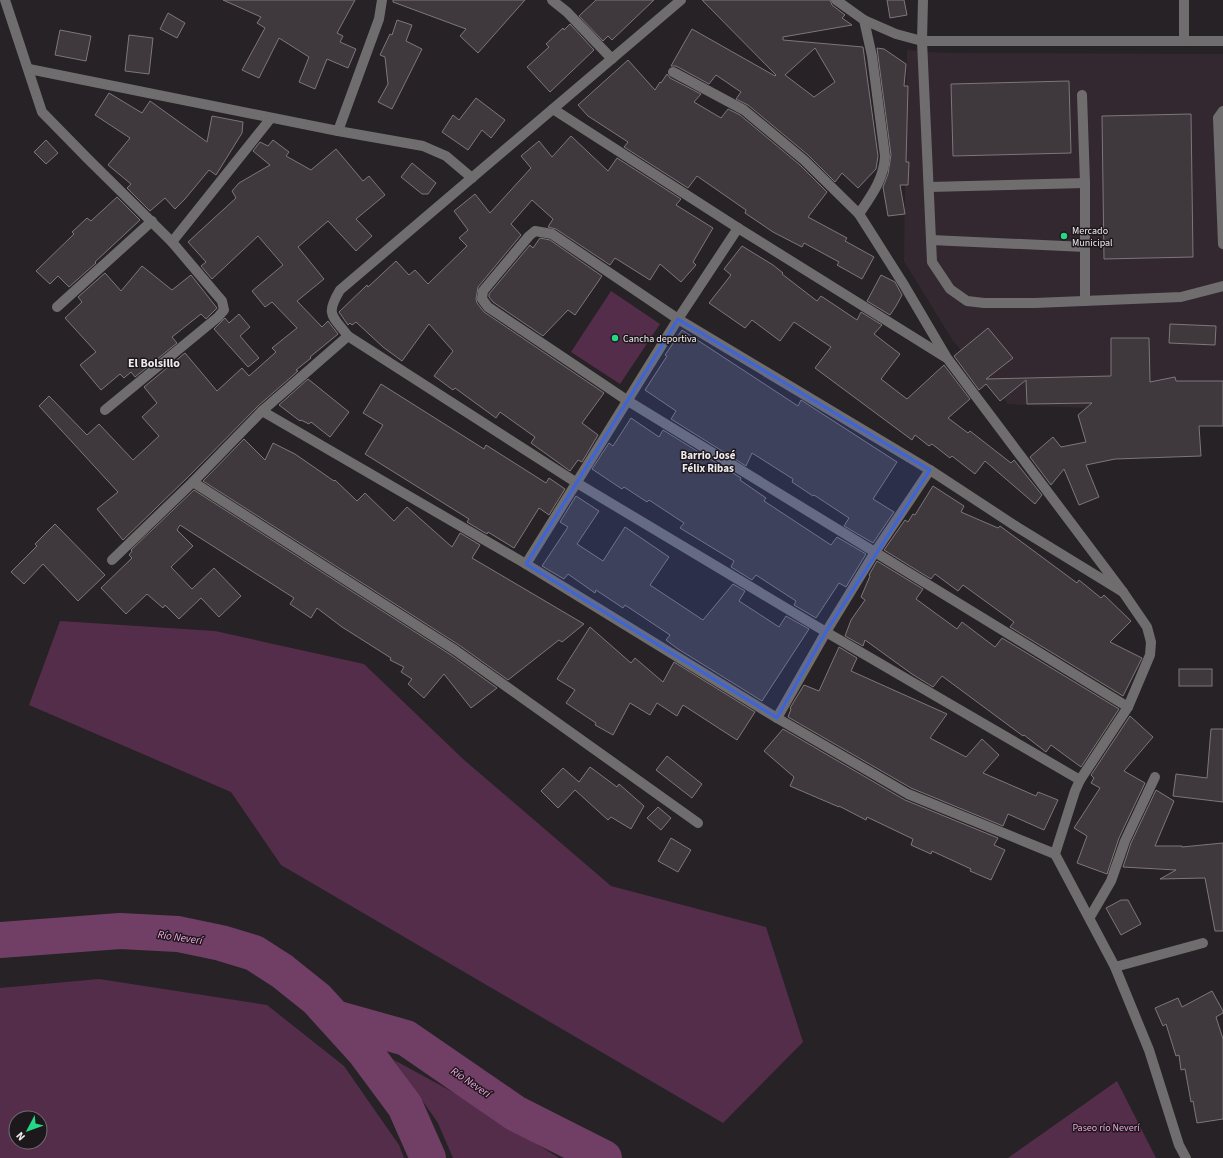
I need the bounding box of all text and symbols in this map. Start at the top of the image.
place label: Mercado Municipal [1072,224,1113,250]
marker: Mercado Municipal [1059,231,1069,241]
place label: Cancha deportiva [623,332,697,346]
marker: Cancha deportiva [610,333,620,343]
district label: El Bolsillo [128,355,180,372]
district label: Barrio José Félix Ribas [681,448,736,476]
water label: Río Neverí [157,927,205,948]
water label: Río Neverí [448,1064,495,1102]
north arrow [8,1110,48,1150]
park label: Paseo río Neverí [1072,1121,1140,1135]
text: N [13,1129,29,1144]

